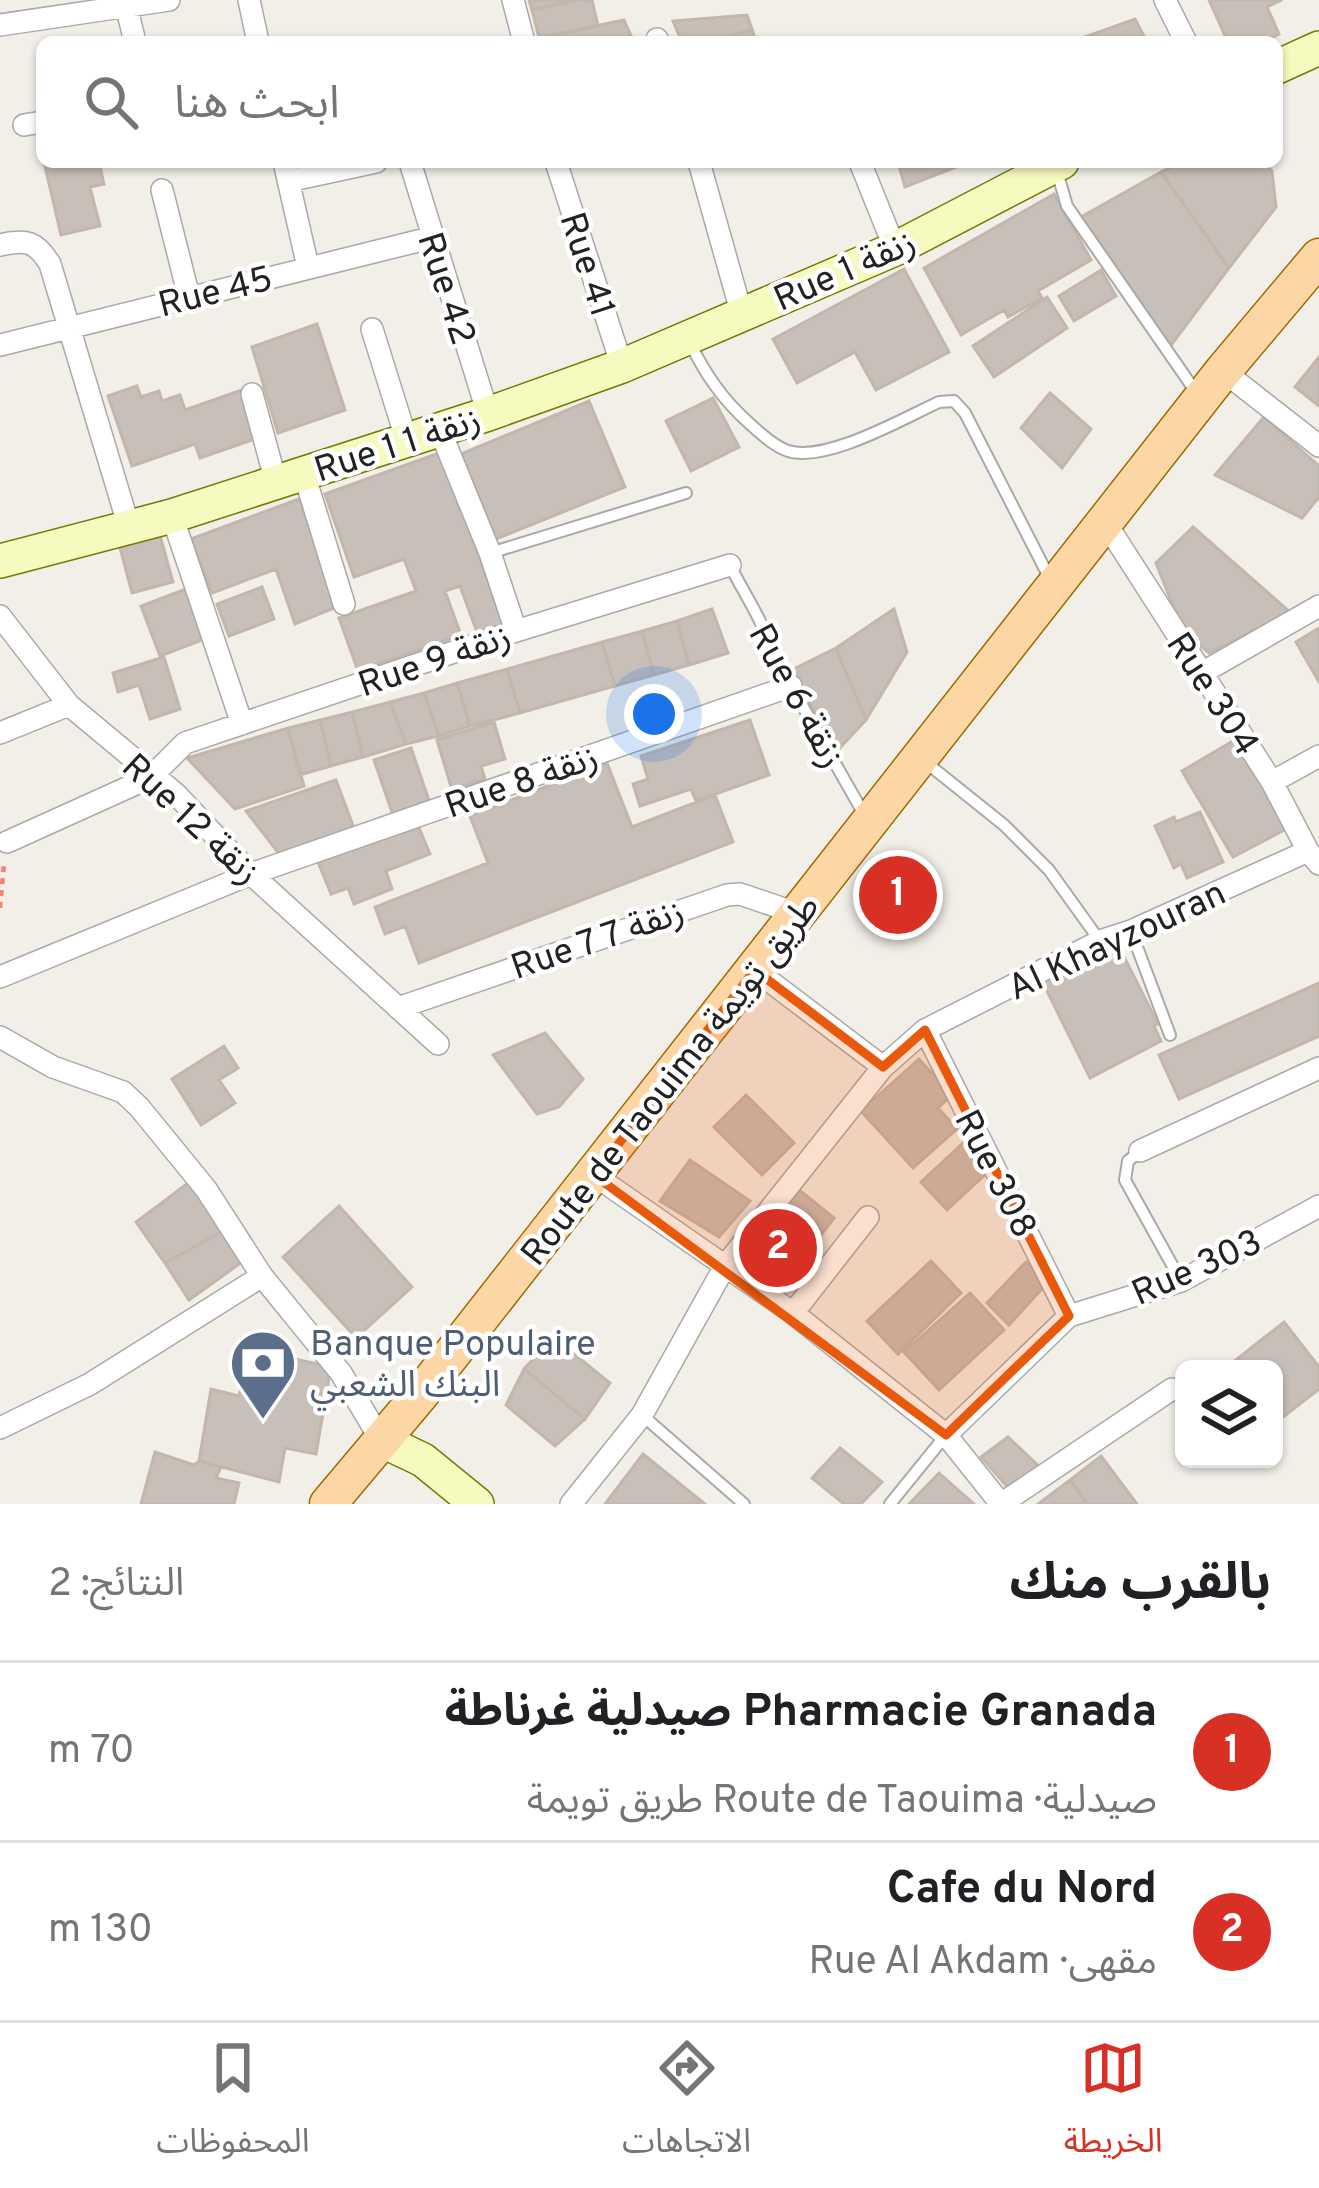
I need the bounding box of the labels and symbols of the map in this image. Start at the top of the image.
street label: Rue 41 [547,207,624,323]
street label: Rue 1 زنقة [768,221,924,324]
street label: Rue 42 [404,227,484,351]
street label: Rue 45 [154,258,278,330]
street label: Rue 1 زنقة 1 [309,398,487,495]
street label: Rue 9 زنقة [353,615,518,710]
street label: Rue 6 زنقة [736,617,853,777]
street label: Rue 304 [1154,625,1268,766]
your location [624,684,684,744]
street label: Rue 8 زنقة [440,736,605,831]
street label: Rue 12 زنقة [111,745,268,897]
pin: 1 [859,850,937,940]
street label: Al Khayzouran [1001,872,1234,1013]
street label: Route de Taouima طريق تويمة [513,886,832,1277]
street label: Rue 7 زنقة 7 [506,891,691,993]
street label: Rue 308 [942,1103,1045,1247]
pin: 2 [739,1203,817,1293]
street label: Rue 303 [1126,1221,1270,1319]
place label: Banque Populaire البنك الشعبي [310,1323,596,1411]
bank icon: Banque Populaire البنك الشعبي [228,1328,298,1422]

